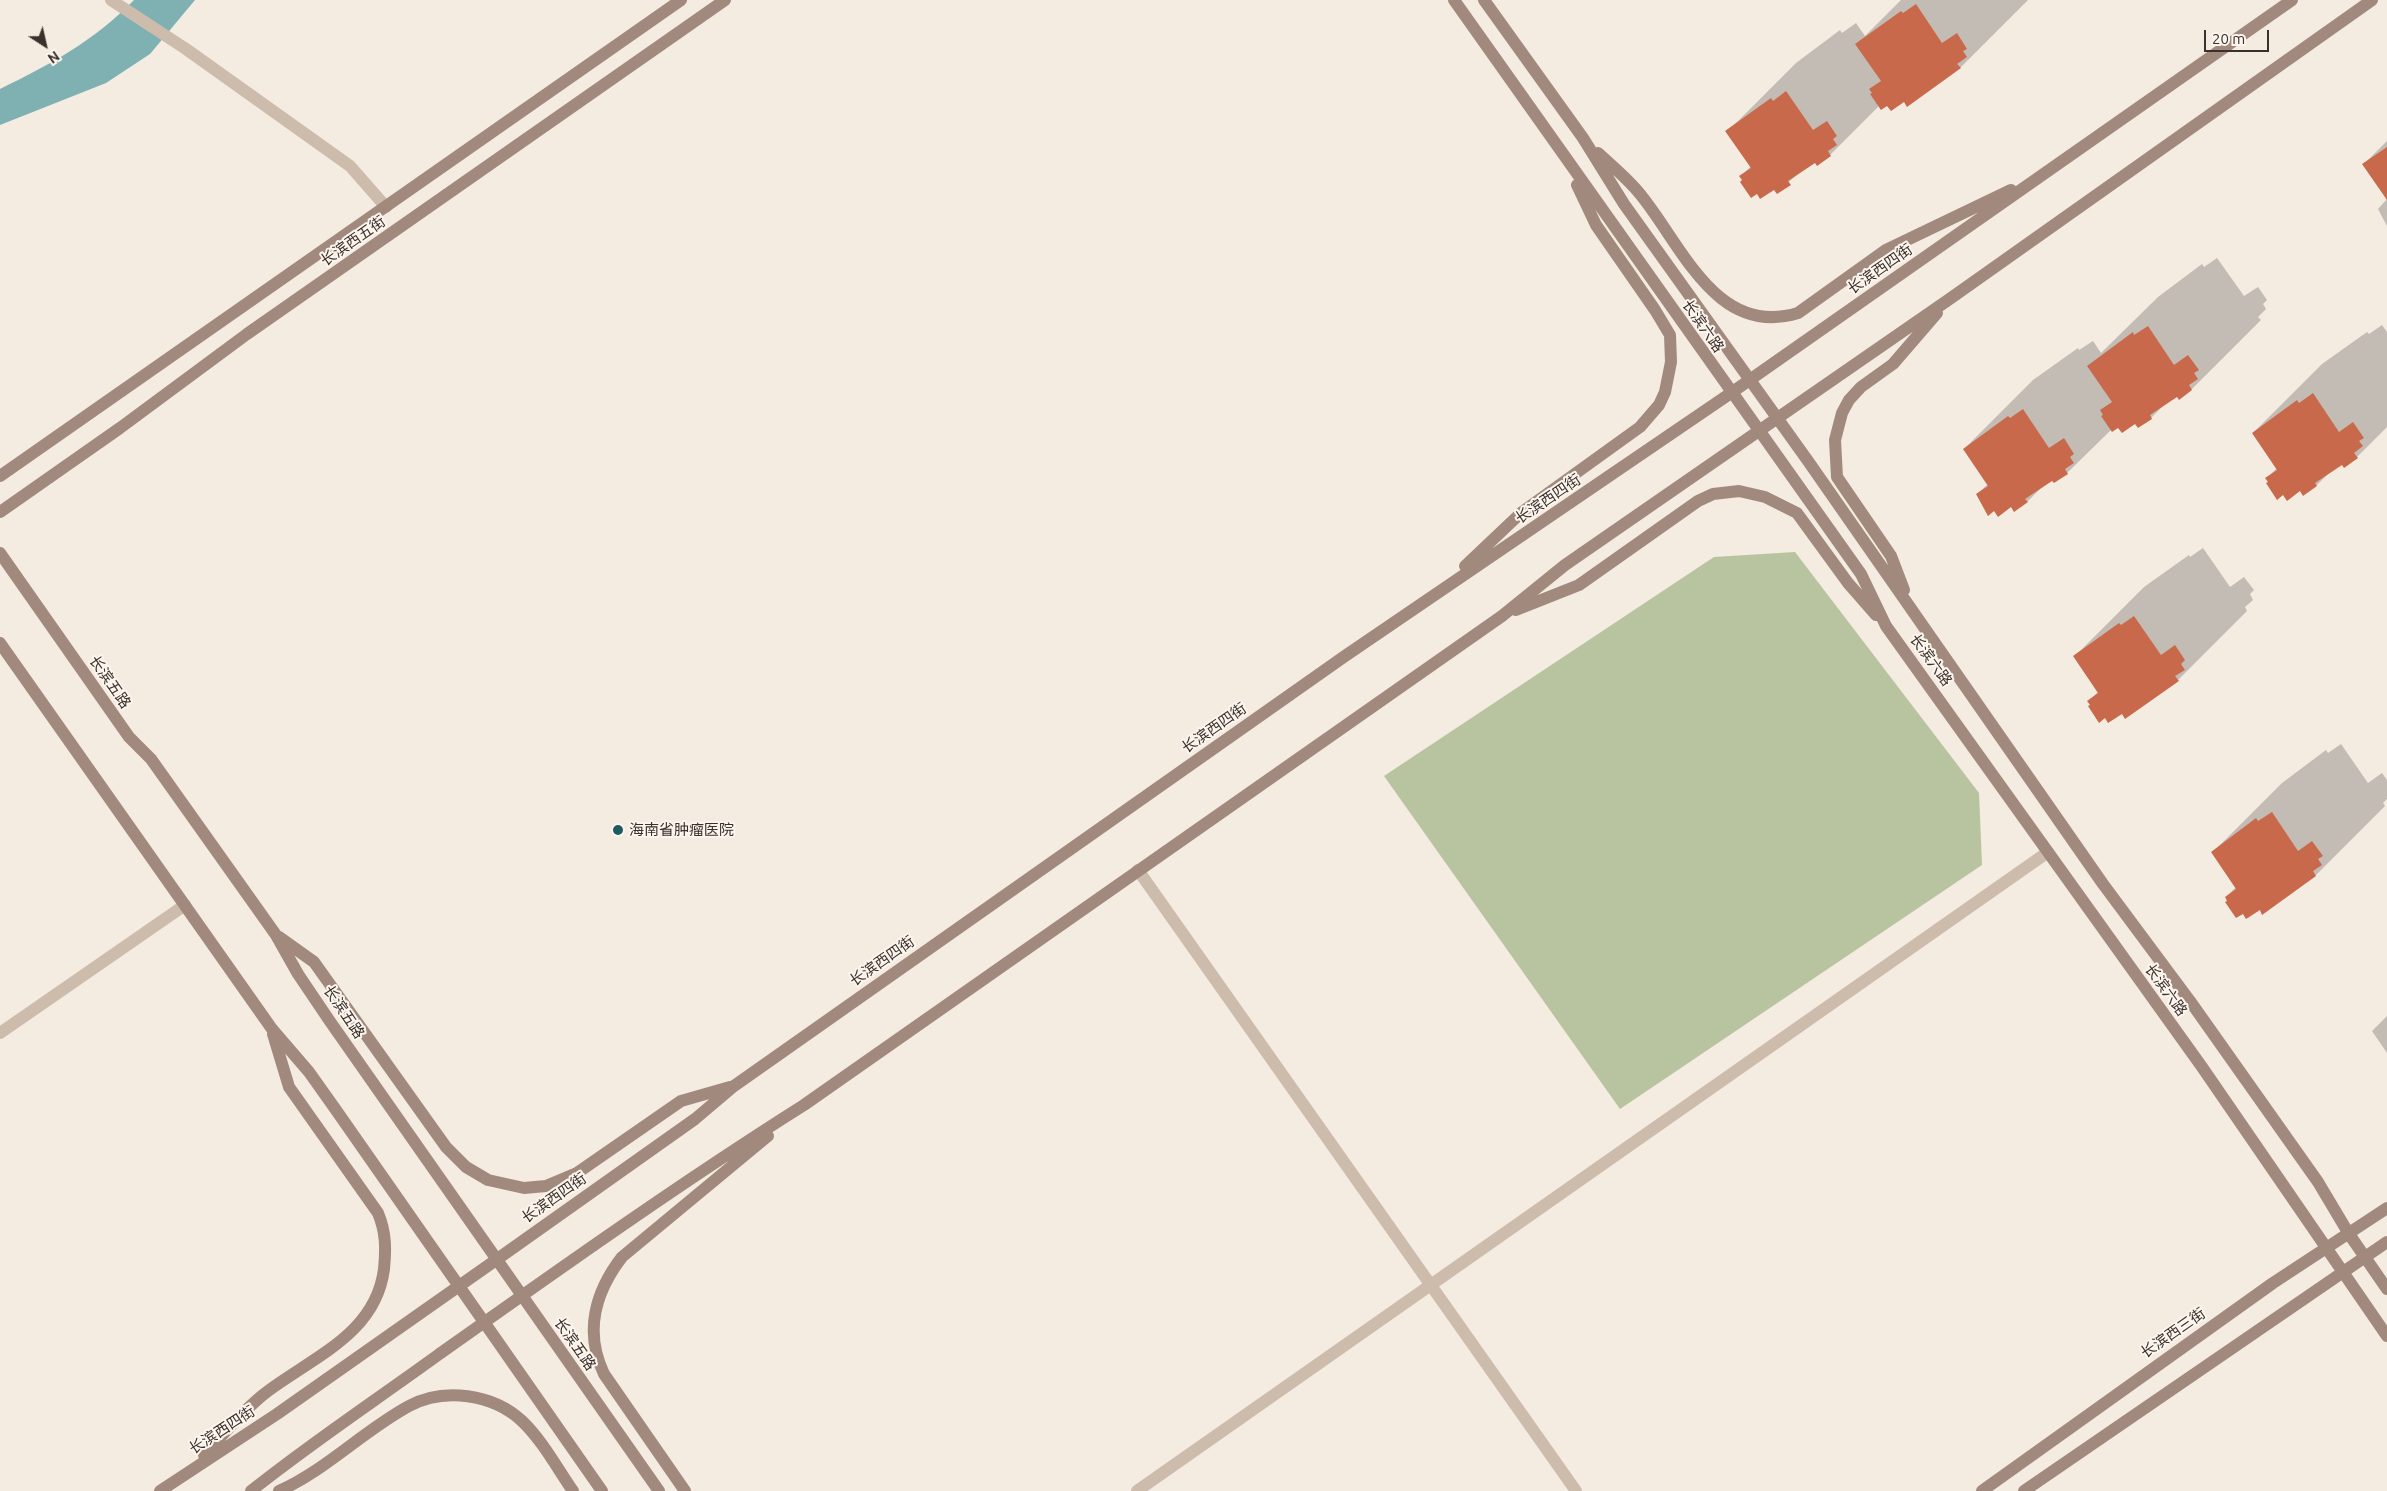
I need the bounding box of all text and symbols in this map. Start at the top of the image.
north arrow [20,20,70,70]
scale bar [2207,20,2272,52]
text: 20 m [2212,30,2245,47]
text: N [45,48,62,67]
street label: 长滨西五街 [317,212,389,270]
street label: 长滨西四街 [1844,240,1916,298]
street label: 长滨六路 [1678,296,1728,356]
street label: 长滨西四街 [1512,471,1584,527]
street label: 长滨六路 [1906,630,1956,690]
street label: 长滨五路 [85,652,135,712]
street label: 长滨西四街 [1178,699,1250,757]
place label: 海南省肿瘤医院 [629,821,734,839]
marker: 海南省肿瘤医院 [611,823,625,837]
street label: 长滨西四街 [846,932,918,990]
street label: 长滨六路 [2141,960,2191,1020]
street label: 长滨五路 [320,982,368,1042]
street label: 长滨西四街 [518,1169,590,1227]
street label: 长滨西三街 [2137,1304,2209,1362]
street label: 长滨五路 [550,1314,600,1374]
street label: 长滨西四街 [186,1402,258,1458]

